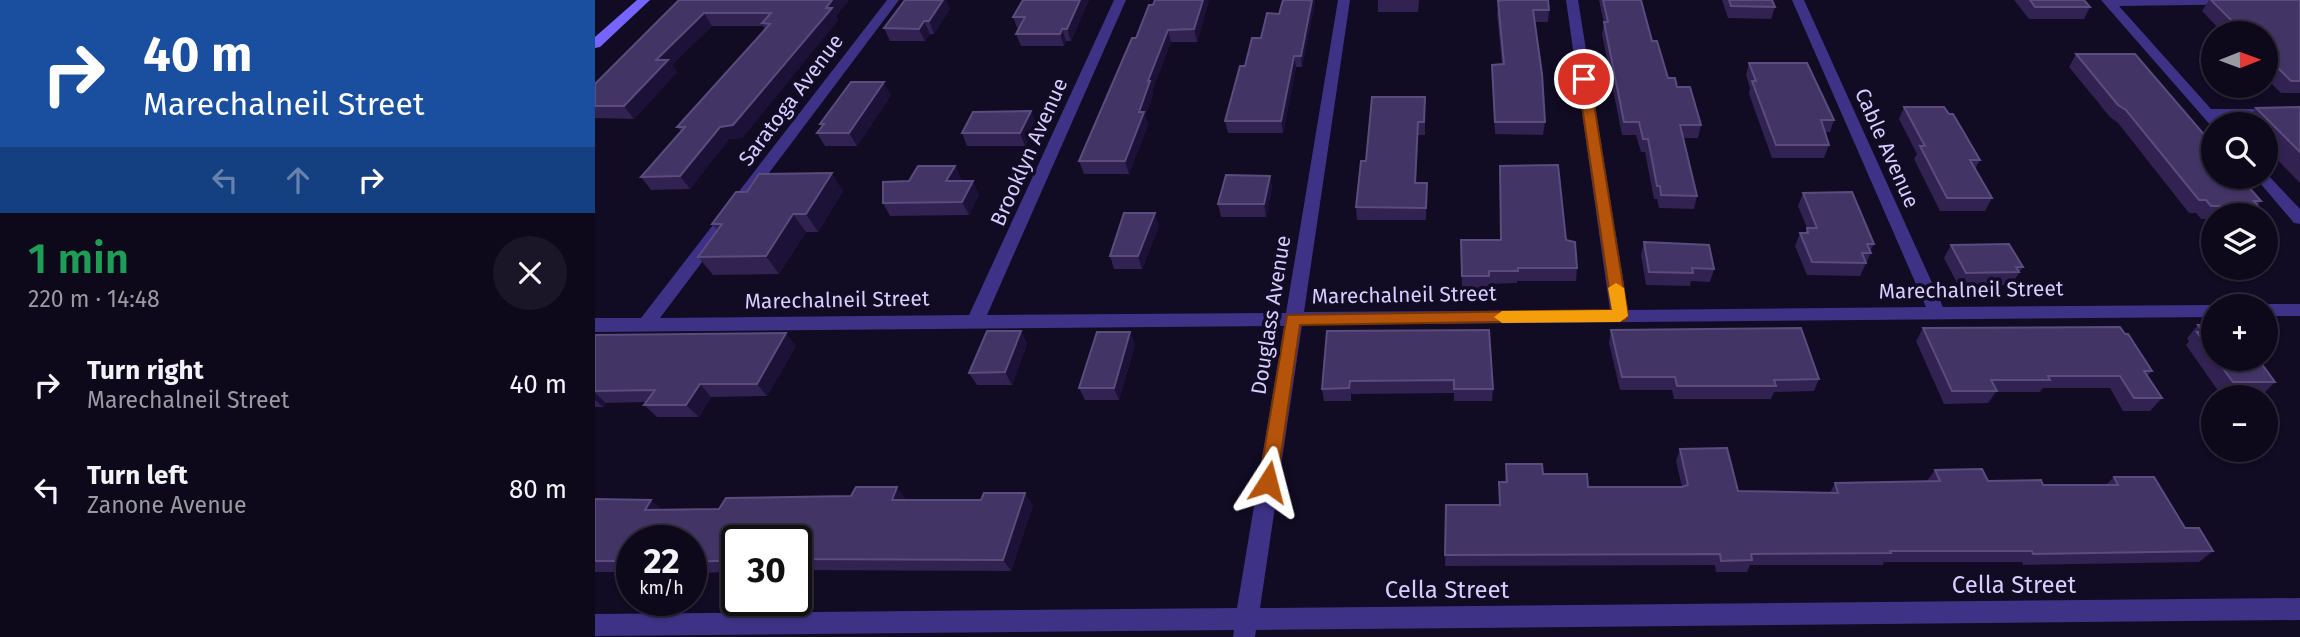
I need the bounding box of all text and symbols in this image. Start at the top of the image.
north arrow [2201,21,2279,98]
map controls [2201,21,2278,462]
text: 40 m [143,25,252,84]
icon: right [28,28,119,119]
street label: Saratoga Avenue [733,29,849,171]
pin [1554,49,1614,109]
icon: arrive [1565,60,1603,98]
street label: Brooklyn Avenue [985,74,1073,230]
street label: Cable Avenue [1849,84,1925,212]
text: Marechalneil Street [143,85,425,123]
button: search [2201,112,2278,189]
icon: left [206,161,244,199]
icon: ahead [279,161,317,199]
icon: right [352,161,390,199]
button: layers [2201,203,2278,280]
text: 1 min [28,234,129,284]
street label: Douglass Avenue [1246,234,1296,396]
button: close [493,236,567,310]
street label: Marechalneil Street [1878,275,2064,305]
street label: Marechalneil Street [1311,280,1497,310]
text: 220 m · 14:48 [28,285,160,313]
street label: Marechalneil Street [744,285,930,315]
button: + [2201,294,2278,371]
text: Turn right [87,355,204,386]
icon: right [28,366,66,404]
text: 40 m [509,369,567,400]
button: − [2201,385,2278,462]
text: Marechalneil Street [87,386,289,414]
position arrow [1231,445,1305,519]
text: Turn left [87,460,188,491]
icon: left [28,471,66,509]
text: 80 m [509,474,567,505]
text: Zanone Avenue [87,491,247,519]
speed limit sign: 30 [721,525,812,616]
text: 22 [643,540,680,582]
street label: Cella Street [1952,571,2077,599]
street label: Cella Street [1385,576,1510,604]
text: km/h [639,577,684,599]

